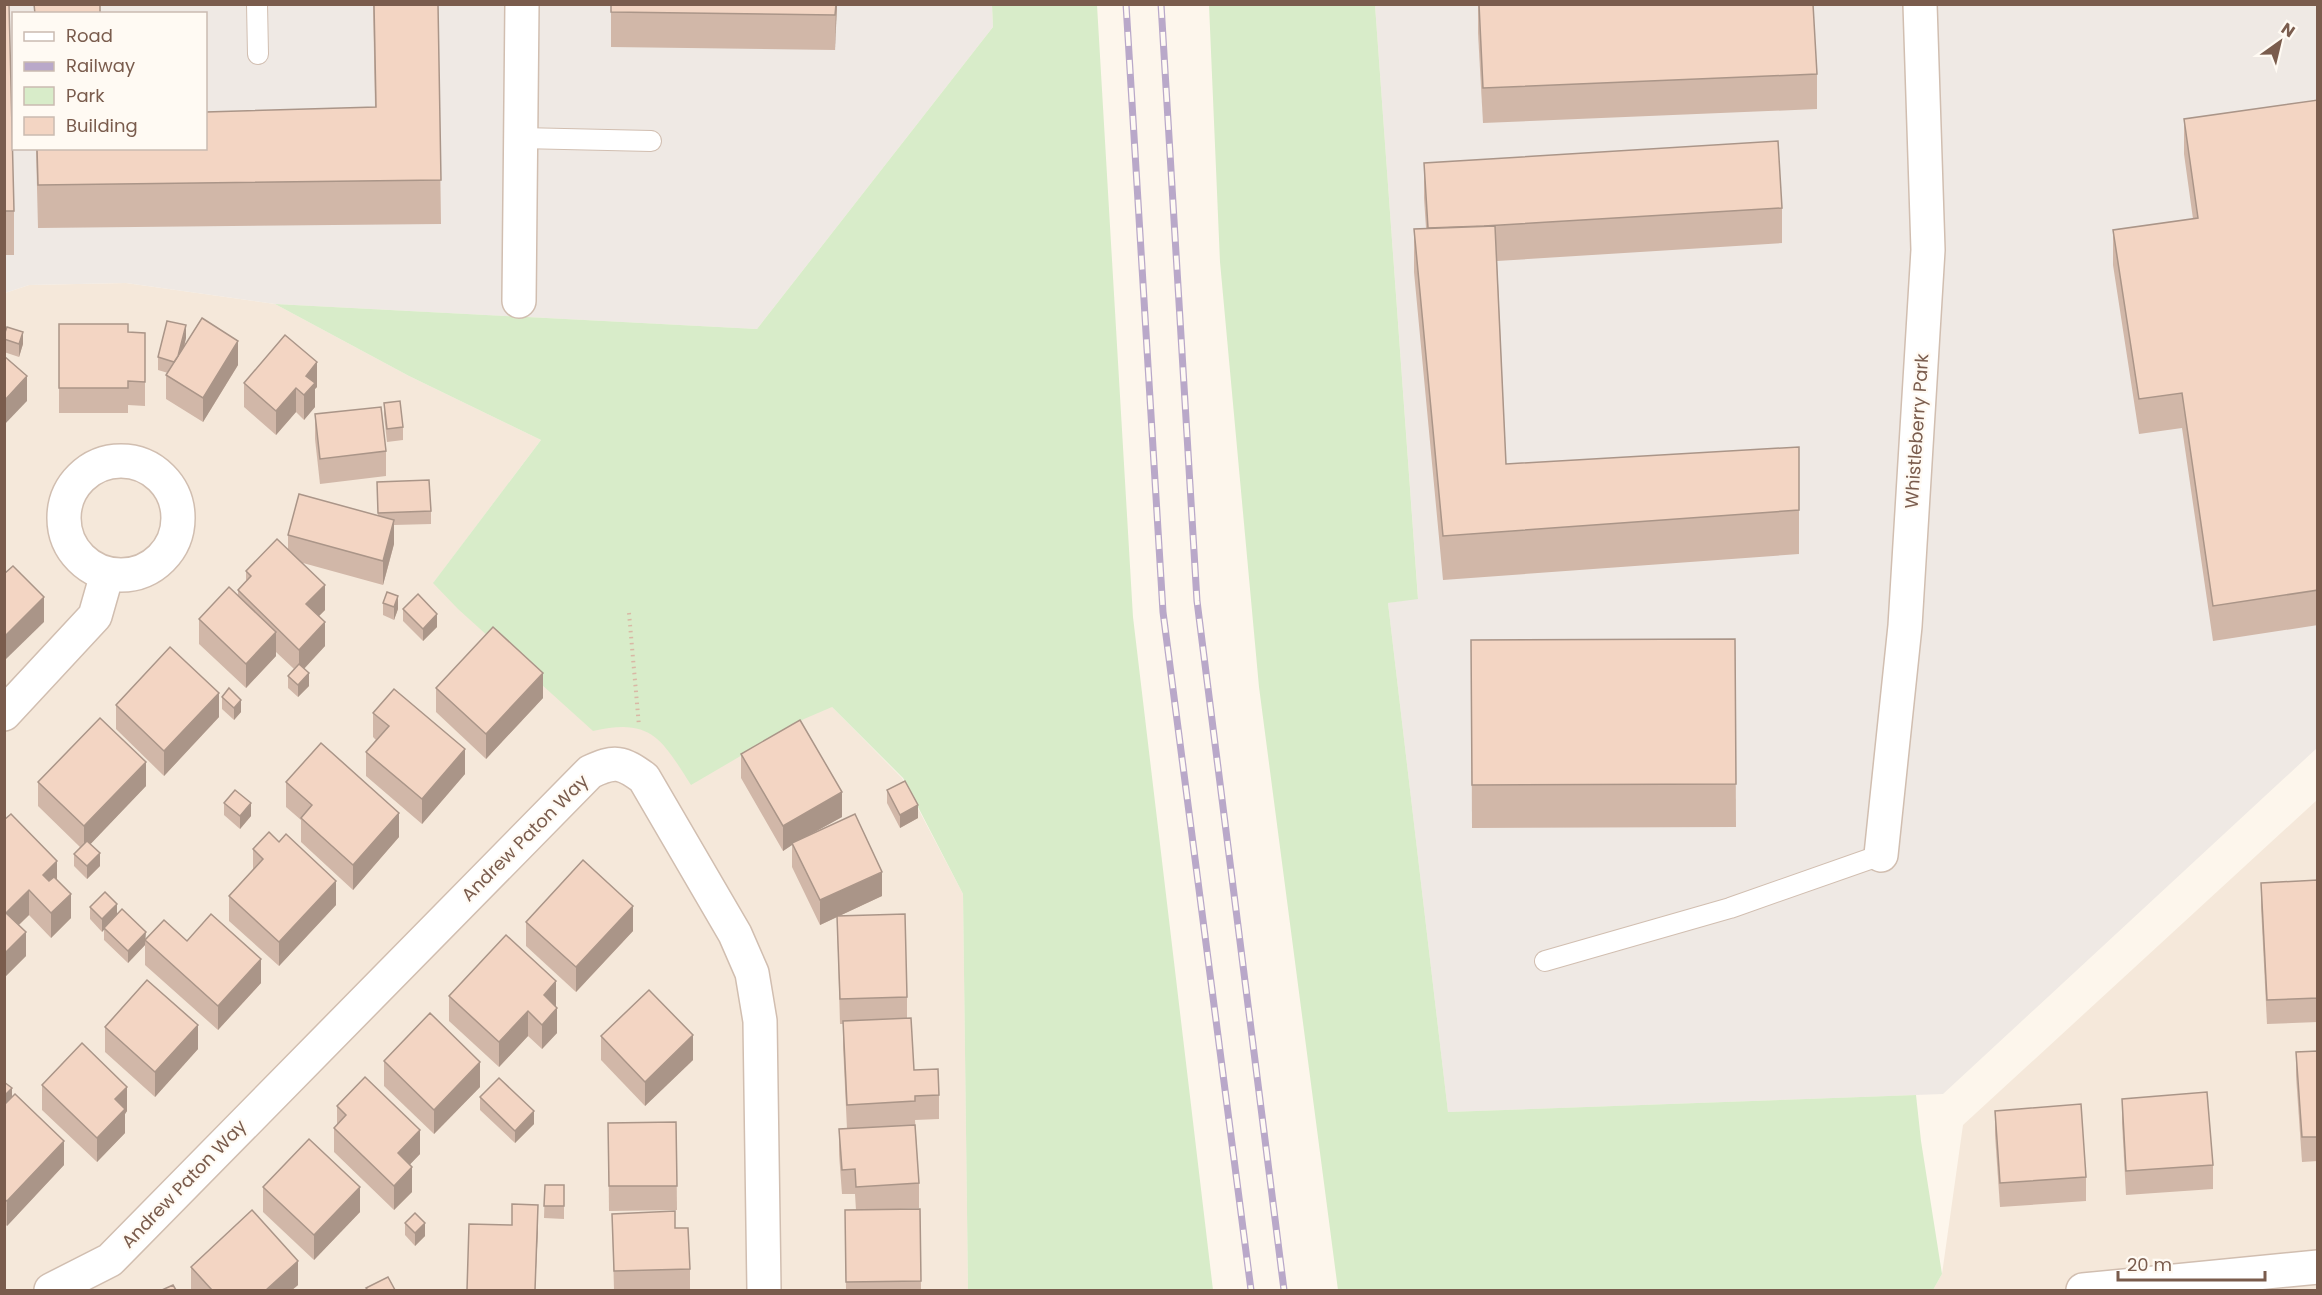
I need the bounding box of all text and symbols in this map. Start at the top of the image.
legend [12,12,207,150]
north arrow [2250,12,2310,72]
text: N [2277,17,2300,43]
text: Road [66,23,113,48]
text: Railway [66,53,135,78]
text: Park [66,83,105,108]
text: Building [66,113,138,138]
street label: Whistleberry Park [1899,352,1934,509]
street label: Andrew Paton Way [456,769,594,907]
street label: Andrew Paton Way [116,1114,252,1254]
scale bar [2118,1244,2265,1282]
text: 20 m [2127,1252,2172,1277]

